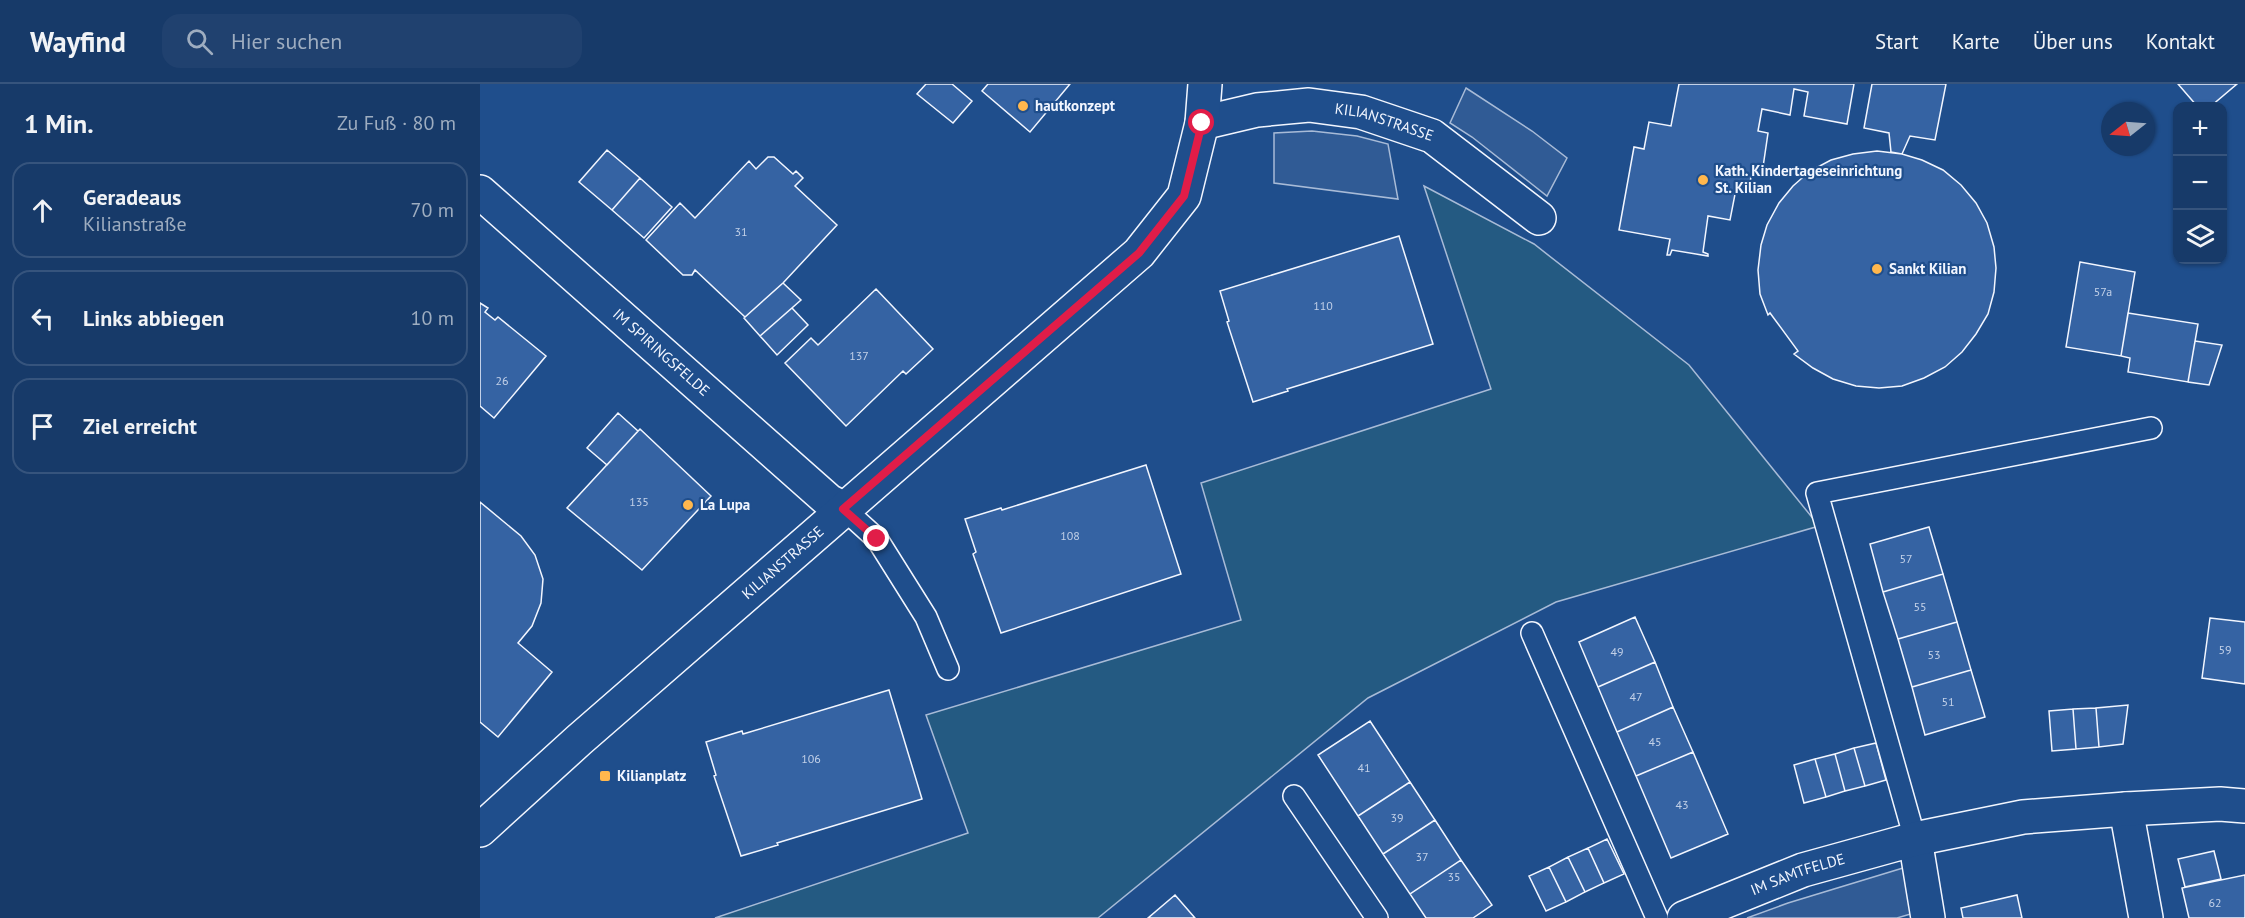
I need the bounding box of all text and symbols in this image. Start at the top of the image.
search box [162,14,582,68]
text: Wayfind [30,23,126,60]
icon: search [183,25,216,58]
text: Hier suchen [231,27,342,55]
text: Start [1875,28,1919,55]
text: Karte [1952,28,2000,55]
text: Über uns [2033,28,2113,55]
text: Kontakt [2146,28,2215,55]
place label: hautkonzept [1035,96,1116,115]
marker: hautkonzept [1016,99,1030,113]
street label: KILIANSTRASSE [1334,99,1436,145]
north arrow [2101,102,2155,156]
map controls [2173,102,2227,264]
button: + [2173,102,2227,156]
text: 1 Min. [24,107,94,140]
route start [1188,109,1214,135]
text: Zu Fuß · 80 m [337,110,456,136]
button: − [2173,156,2227,210]
place label: Kath. Kindertageseinrichtung St. Kilian [1715,161,1902,197]
marker: Kath. Kindertageseinrichtung St. Kilian [1696,173,1710,187]
text: Geradeaus [83,183,181,211]
icon: ahead [26,194,59,227]
text: 70 m [411,197,454,223]
button: layers [2173,210,2227,264]
text: Kilianstraße [83,211,187,237]
house number: 31 [734,224,748,239]
place label: Sankt Kilian [1889,259,1966,278]
marker: Sankt Kilian [1870,262,1884,276]
house number: 57a [2094,284,2112,299]
house number: 110 [1313,298,1333,313]
icon: left [26,302,59,335]
text: Links abbiegen [83,304,224,332]
street label: IM SPIRINGSFELDE [609,304,714,400]
text: 10 m [411,305,454,331]
house number: 137 [849,348,869,363]
house number: 26 [495,373,509,388]
icon: arrive [26,410,59,443]
text: Ziel erreicht [83,412,197,440]
house number: 135 [629,494,649,509]
place label: La Lupa [700,495,750,514]
marker: La Lupa [681,498,695,512]
street label: KILIANSTRASSE [738,522,827,603]
route end [863,525,889,551]
house number: 108 [1060,528,1080,543]
house number: 57 [1899,551,1913,566]
house number: 55 [1913,599,1927,614]
house number: 59 [2218,642,2232,657]
house number: 49 [1610,644,1624,659]
house number: 53 [1927,647,1941,662]
house number: 47 [1629,689,1643,704]
house number: 51 [1941,694,1955,709]
house number: 45 [1648,734,1662,749]
house number: 106 [801,751,821,766]
house number: 41 [1357,760,1371,775]
place label: Kilianplatz [617,766,687,785]
marker: Kilianplatz [598,769,612,783]
house number: 43 [1675,797,1689,812]
house number: 39 [1390,810,1404,825]
house number: 37 [1415,849,1429,864]
street label: IM SAMTFELDE [1748,849,1847,899]
house number: 35 [1447,869,1461,884]
house number: 62 [2208,895,2222,910]

